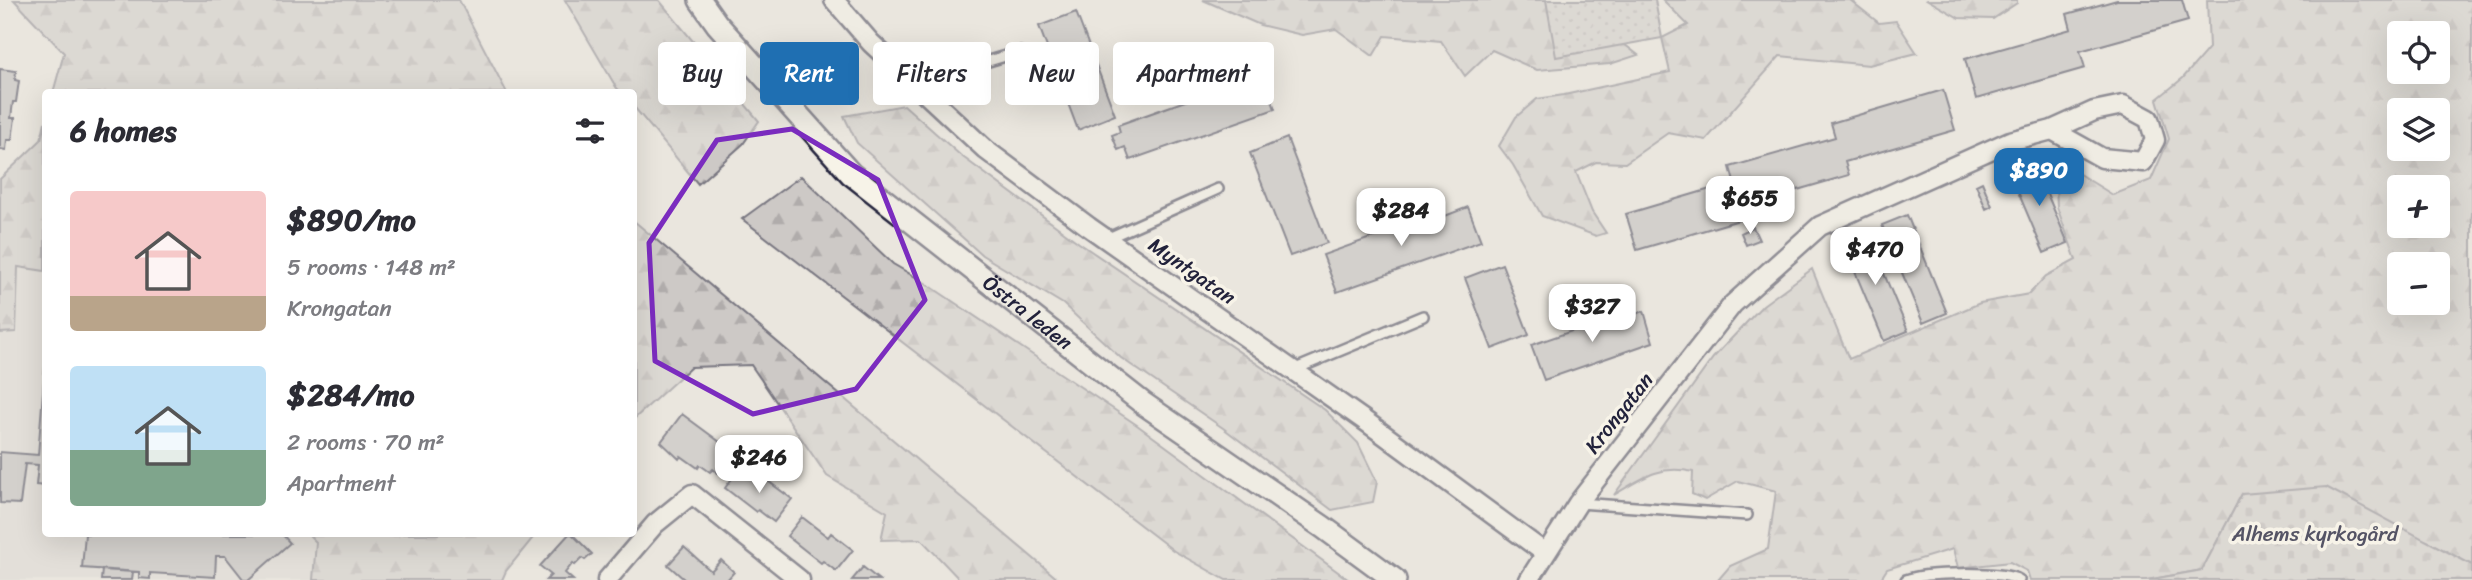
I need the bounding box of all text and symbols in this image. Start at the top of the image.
map controls [2387,21,2450,315]
button: locate [2387,21,2450,84]
chip: Buy [658,42,746,105]
chip: Rent [760,42,859,105]
chip: Filters [873,42,991,105]
chip: New [1005,42,1099,105]
chip: Apartment [1113,42,1274,105]
button: layers [2387,98,2450,161]
text: 6 homes [70,104,177,158]
icon: filters [571,112,609,150]
pin: $890 [1998,148,2080,208]
text: $890 [2010,150,2068,191]
button: + [2387,175,2450,238]
pin: $655 [1709,176,1791,236]
text: $655 [1722,178,1778,219]
pin: $284 [1360,188,1442,248]
text: $284 [1373,190,1430,231]
text: $890/mo [287,193,416,247]
icon: home [126,219,210,303]
street label: Myntgatan [1140,227,1244,315]
pin: $470 [1834,228,1916,287]
text: $470 [1846,229,1904,270]
text: 5 rooms · 148 m² [287,247,456,288]
button: − [2387,252,2450,315]
street label: Östra leden [974,265,1081,360]
pin: $327 [1551,284,1633,344]
text: $327 [1565,286,1619,327]
text: Krongatan [287,288,392,329]
street label: Krongatan [1575,364,1663,462]
text: $284/mo [287,368,415,422]
icon: home [126,394,210,478]
text: 2 rooms · 70 m² [287,422,445,463]
pin: $246 [718,435,800,495]
text: $246 [731,437,787,478]
text: Apartment [287,463,396,504]
park label: Alhems kyrkogård [2231,515,2400,553]

